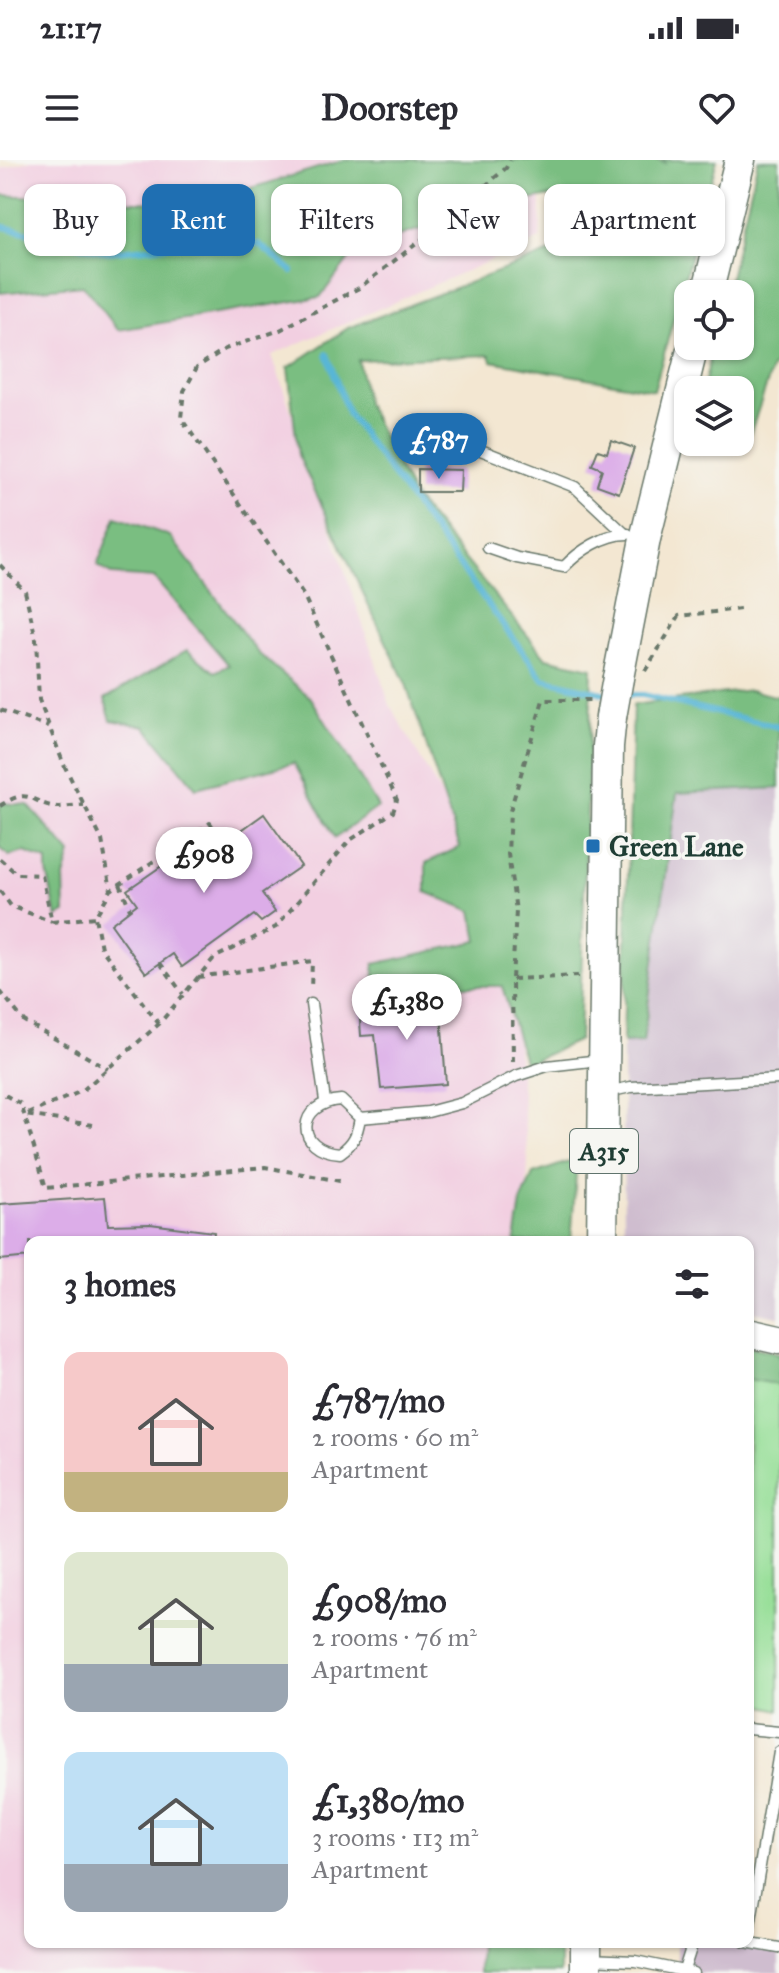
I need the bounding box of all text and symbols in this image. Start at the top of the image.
text: 21:17 [40,10,102,46]
icon: menu [40,86,84,130]
text: Doorstep [321,86,458,130]
icon: heart [695,86,739,130]
chip: Buy [24,184,126,256]
chip: Rent [142,184,255,256]
chip: Filters [271,184,402,256]
chip: New [418,184,528,256]
chip: Apartment [544,184,725,256]
map controls [674,280,754,456]
button: locate [674,280,754,360]
button: layers [674,376,754,456]
pin: £787 [392,413,486,481]
text: £787 [409,423,469,455]
pin: £908 [157,827,251,895]
place label: Green Lane [609,829,744,864]
text: £908 [173,837,235,869]
marker: Green Lane [584,837,602,855]
pin: £1,380 [342,974,472,1042]
text: £1,380 [370,984,444,1016]
road number: A315 [570,1129,638,1173]
icon: filters [670,1262,714,1306]
text: 3 homes [64,1264,176,1305]
text: £787/mo [312,1380,445,1421]
icon: home [128,1384,224,1480]
text: 2 rooms · 60 m² [312,1421,478,1453]
text: Apartment [312,1453,428,1485]
text: £908/mo [312,1580,447,1621]
icon: home [128,1584,224,1680]
text: 2 rooms · 76 m² [312,1621,477,1653]
text: Apartment [312,1653,428,1685]
text: £1,380/mo [312,1780,464,1821]
icon: home [128,1784,224,1880]
text: 3 rooms · 113 m² [312,1821,478,1853]
text: Apartment [312,1853,428,1885]

